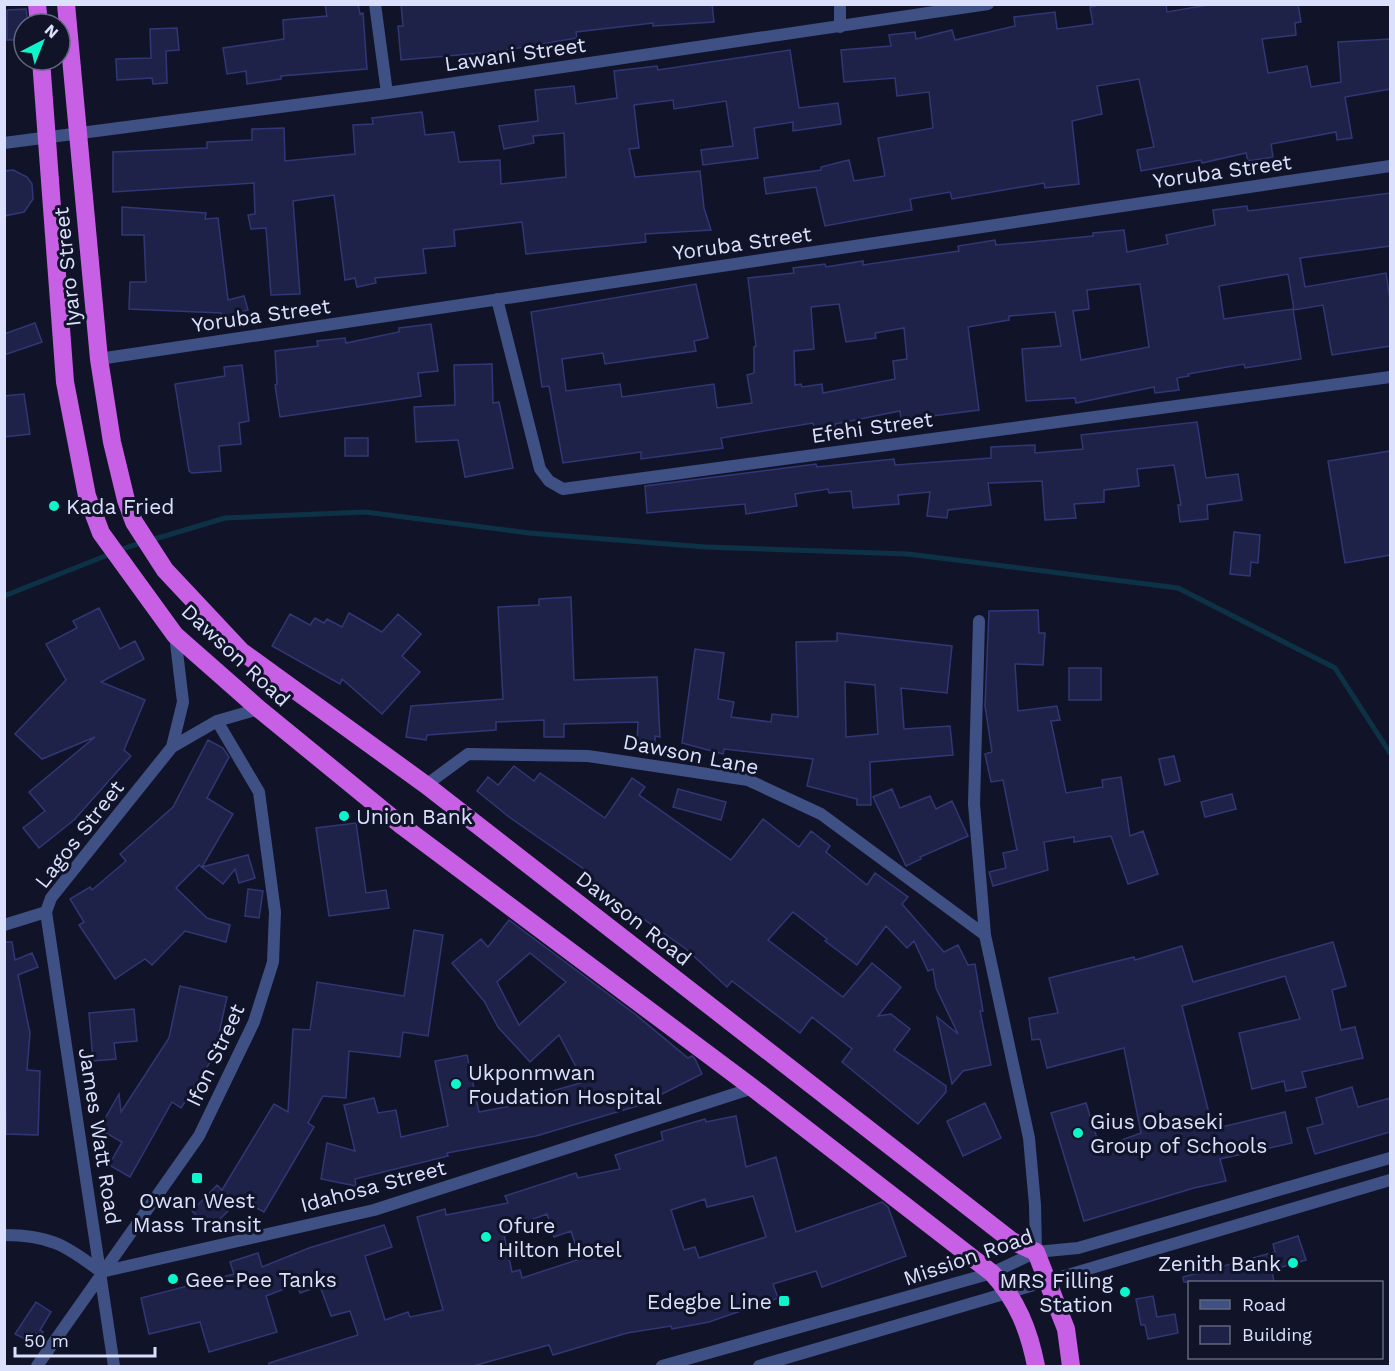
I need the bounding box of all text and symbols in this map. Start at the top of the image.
north arrow [12,12,72,72]
text: N [41,20,62,42]
street label: Lawani Street [443,32,587,76]
street label: Yoruba Street [1151,149,1293,193]
street label: Iyaro Street [48,206,86,328]
street label: Yoruba Street [671,221,813,265]
street label: Yoruba Street [190,293,332,337]
street label: Efehi Street [810,406,934,448]
place label: Kada Fried [66,494,175,519]
marker: Kada Fried [47,499,61,513]
street label: Dawson Road [177,598,295,712]
street label: Dawson Lane [621,729,761,779]
street label: Lagos Street [29,775,129,893]
place label: Union Bank [356,804,473,829]
marker: Union Bank [337,809,351,823]
street label: Dawson Road [571,865,697,971]
street label: Ifon Street [180,1000,250,1110]
street label: James Watt Road [74,1046,126,1226]
place label: Ukponmwan Foudation Hospital [468,1060,662,1109]
marker: Ukponmwan Foudation Hospital [449,1077,463,1091]
place label: Gius Obaseki Group of Schools [1090,1109,1267,1158]
marker: Gius Obaseki Group of Schools [1071,1126,1085,1140]
street label: Idahosa Street [298,1155,449,1217]
marker: Owan West Mass Transit [190,1171,204,1185]
place label: Owan West Mass Transit [133,1188,261,1237]
place label: Ofure Hilton Hotel [498,1213,622,1262]
street label: Mission Road [900,1223,1036,1291]
marker: Ofure Hilton Hotel [479,1230,493,1244]
place label: Zenith Bank [1158,1251,1281,1276]
marker: Zenith Bank [1286,1256,1300,1270]
place label: Gee-Pee Tanks [185,1267,337,1292]
place label: MRS Filling Station [999,1268,1114,1317]
marker: Gee-Pee Tanks [166,1272,180,1286]
legend [1188,1281,1383,1359]
marker: MRS Filling Station [1118,1285,1132,1299]
place label: Edegbe Line [647,1289,772,1314]
marker: Edegbe Line [777,1294,791,1308]
text: Road [1242,1294,1286,1315]
scale bar [15,1320,154,1358]
text: Building [1242,1324,1312,1345]
text: 50 m [24,1330,69,1351]

